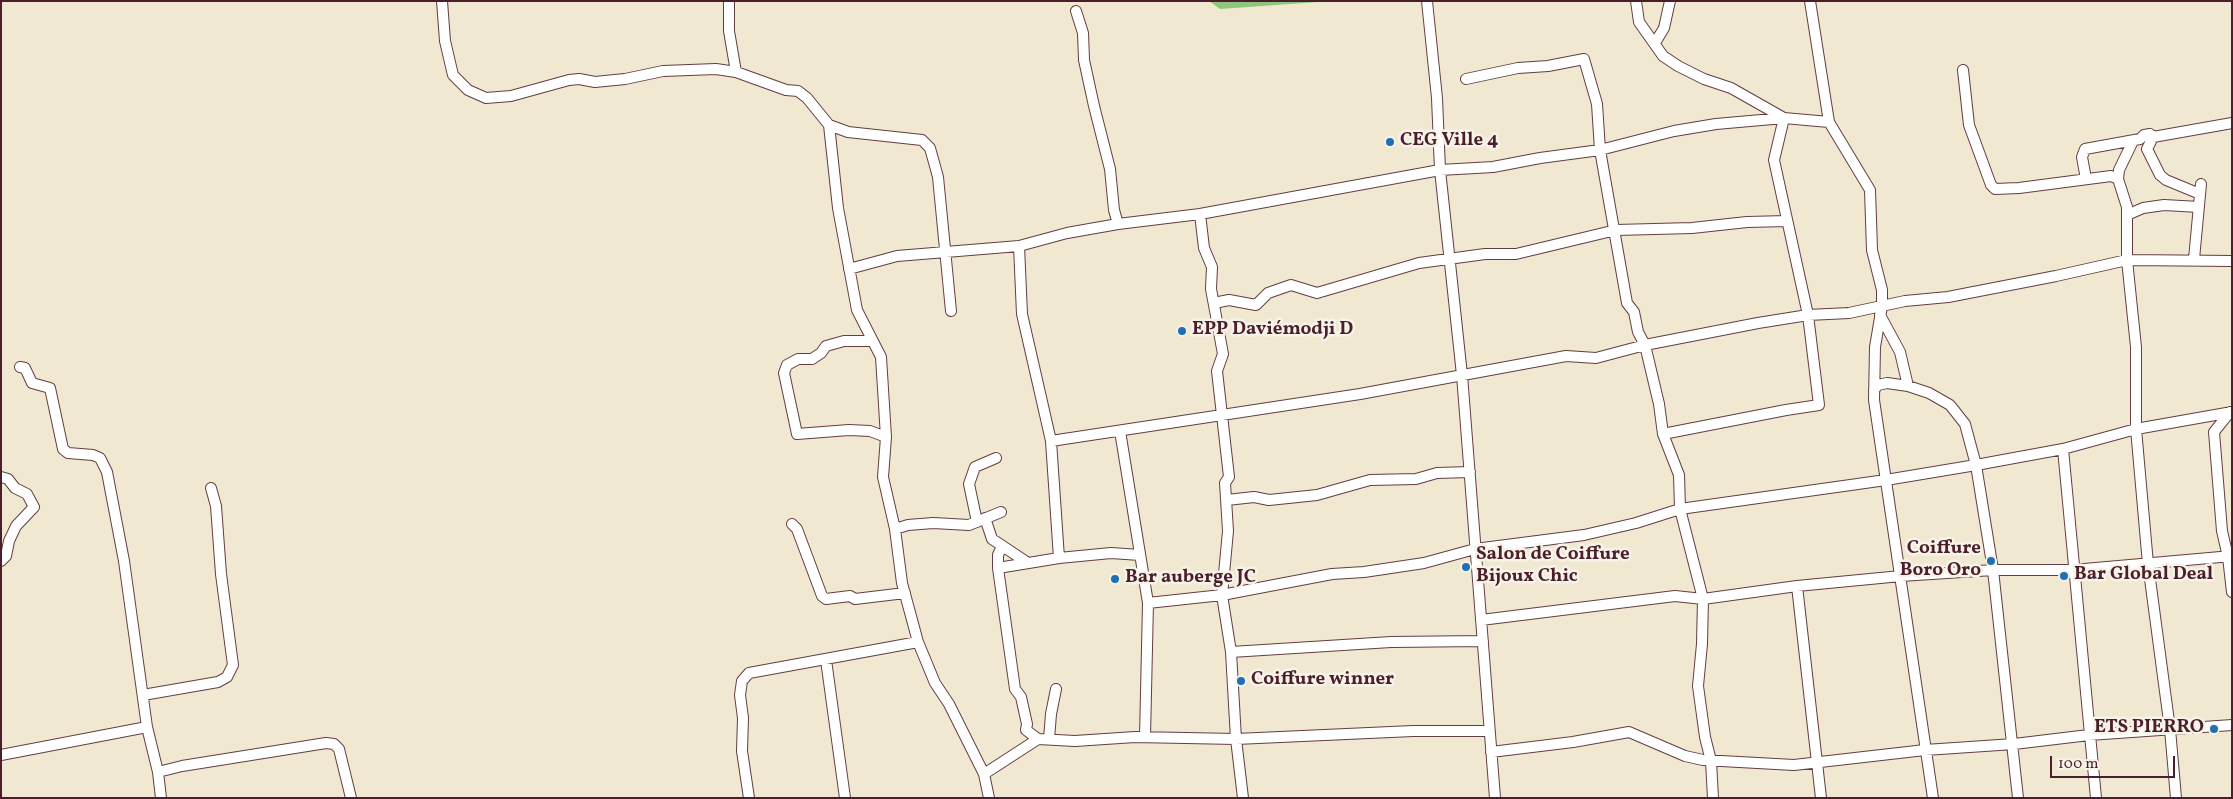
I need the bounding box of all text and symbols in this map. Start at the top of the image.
place label: CEG Ville 4 [1400,131,1499,153]
marker: CEG Ville 4 [1384,136,1396,148]
place label: EPP Daviémodji D [1192,320,1353,342]
marker: EPP Daviémodji D [1176,325,1188,337]
place label: Coiffure Boro Oro [1900,539,1981,583]
place label: Salon de Coiffure Bijoux Chic [1476,545,1630,589]
marker: Coiffure Boro Oro [1985,555,1997,567]
marker: Salon de Coiffure Bijoux Chic [1460,561,1472,573]
place label: Bar Global Deal [2074,565,2213,587]
place label: Bar auberge JC [1125,568,1256,590]
marker: Bar Global Deal [2058,570,2070,582]
marker: Bar auberge JC [1109,573,1121,585]
place label: Coiffure winner [1251,670,1394,692]
marker: Coiffure winner [1235,675,1247,687]
place label: ETS PIERRO [2094,718,2204,740]
marker: ETS PIERRO [2208,723,2220,735]
scale bar [2053,746,2178,778]
text: 100 m [2058,754,2098,775]

